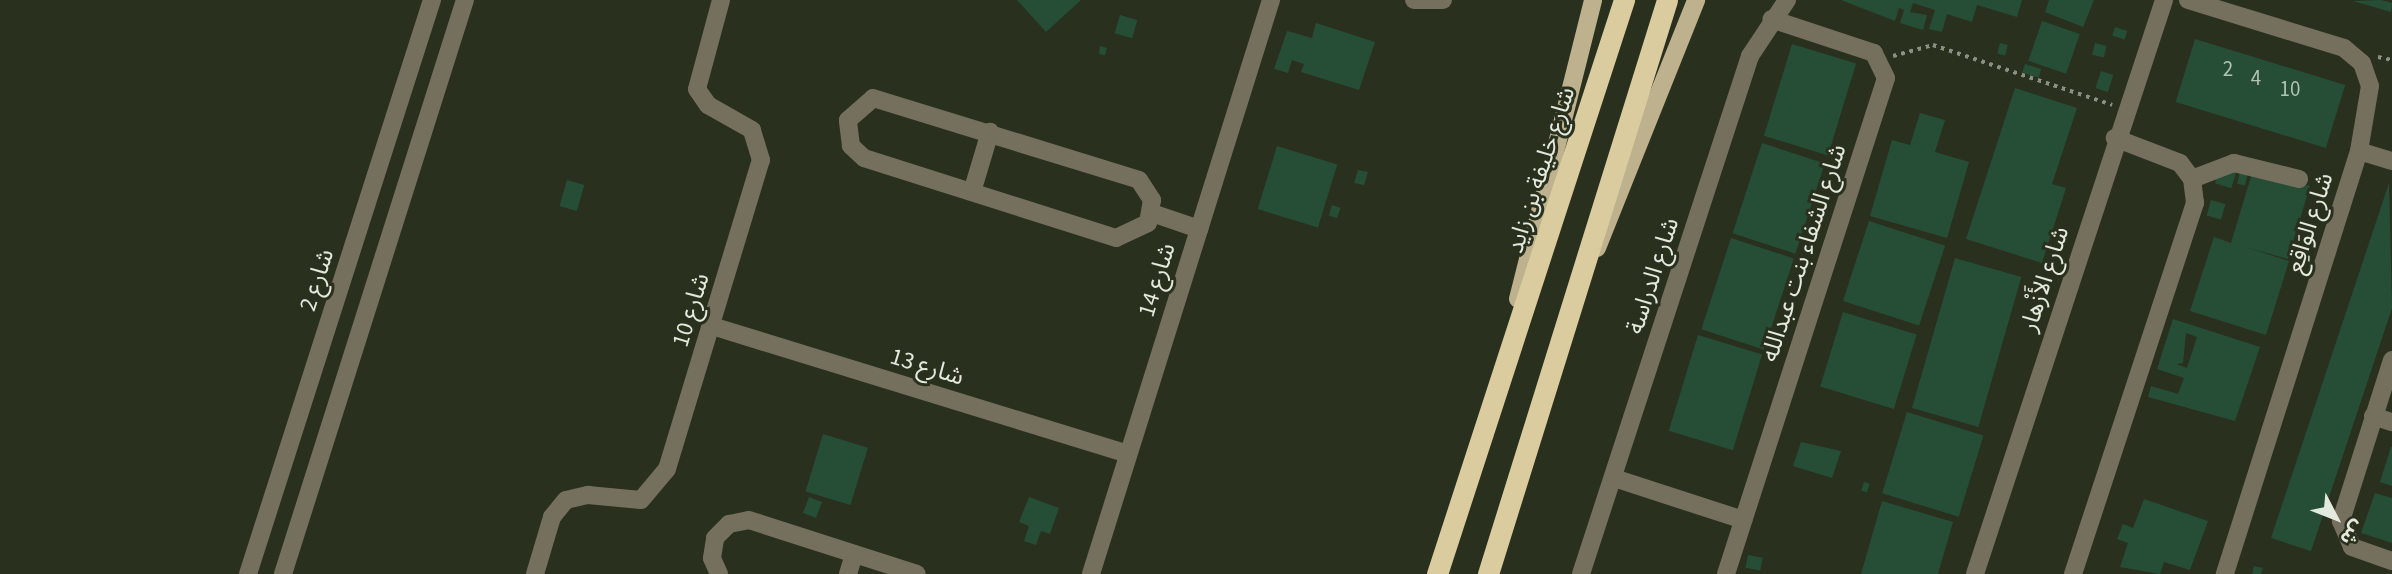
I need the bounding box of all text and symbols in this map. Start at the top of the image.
house number: 2 [2223,56,2233,82]
house number: 4 [2251,65,2261,91]
house number: 10 [2280,76,2300,102]
street label: شارع خليفة بن زايد [1501,83,1581,257]
street label: شارع الشفاء بنت عبدالله [1755,141,1853,365]
street label: شارع الوَاقِع [2280,169,2340,277]
street label: شارع الدراسة [1621,214,1685,338]
street label: شارع الأَزْهار [2015,223,2075,335]
street label: شارع 14 [1132,240,1182,320]
street label: شارع 2 [293,245,341,315]
street label: شارع 10 [666,270,716,350]
street label: شارع 13 [887,342,967,392]
north arrow [2301,483,2371,553]
text: ش [2333,514,2371,551]

